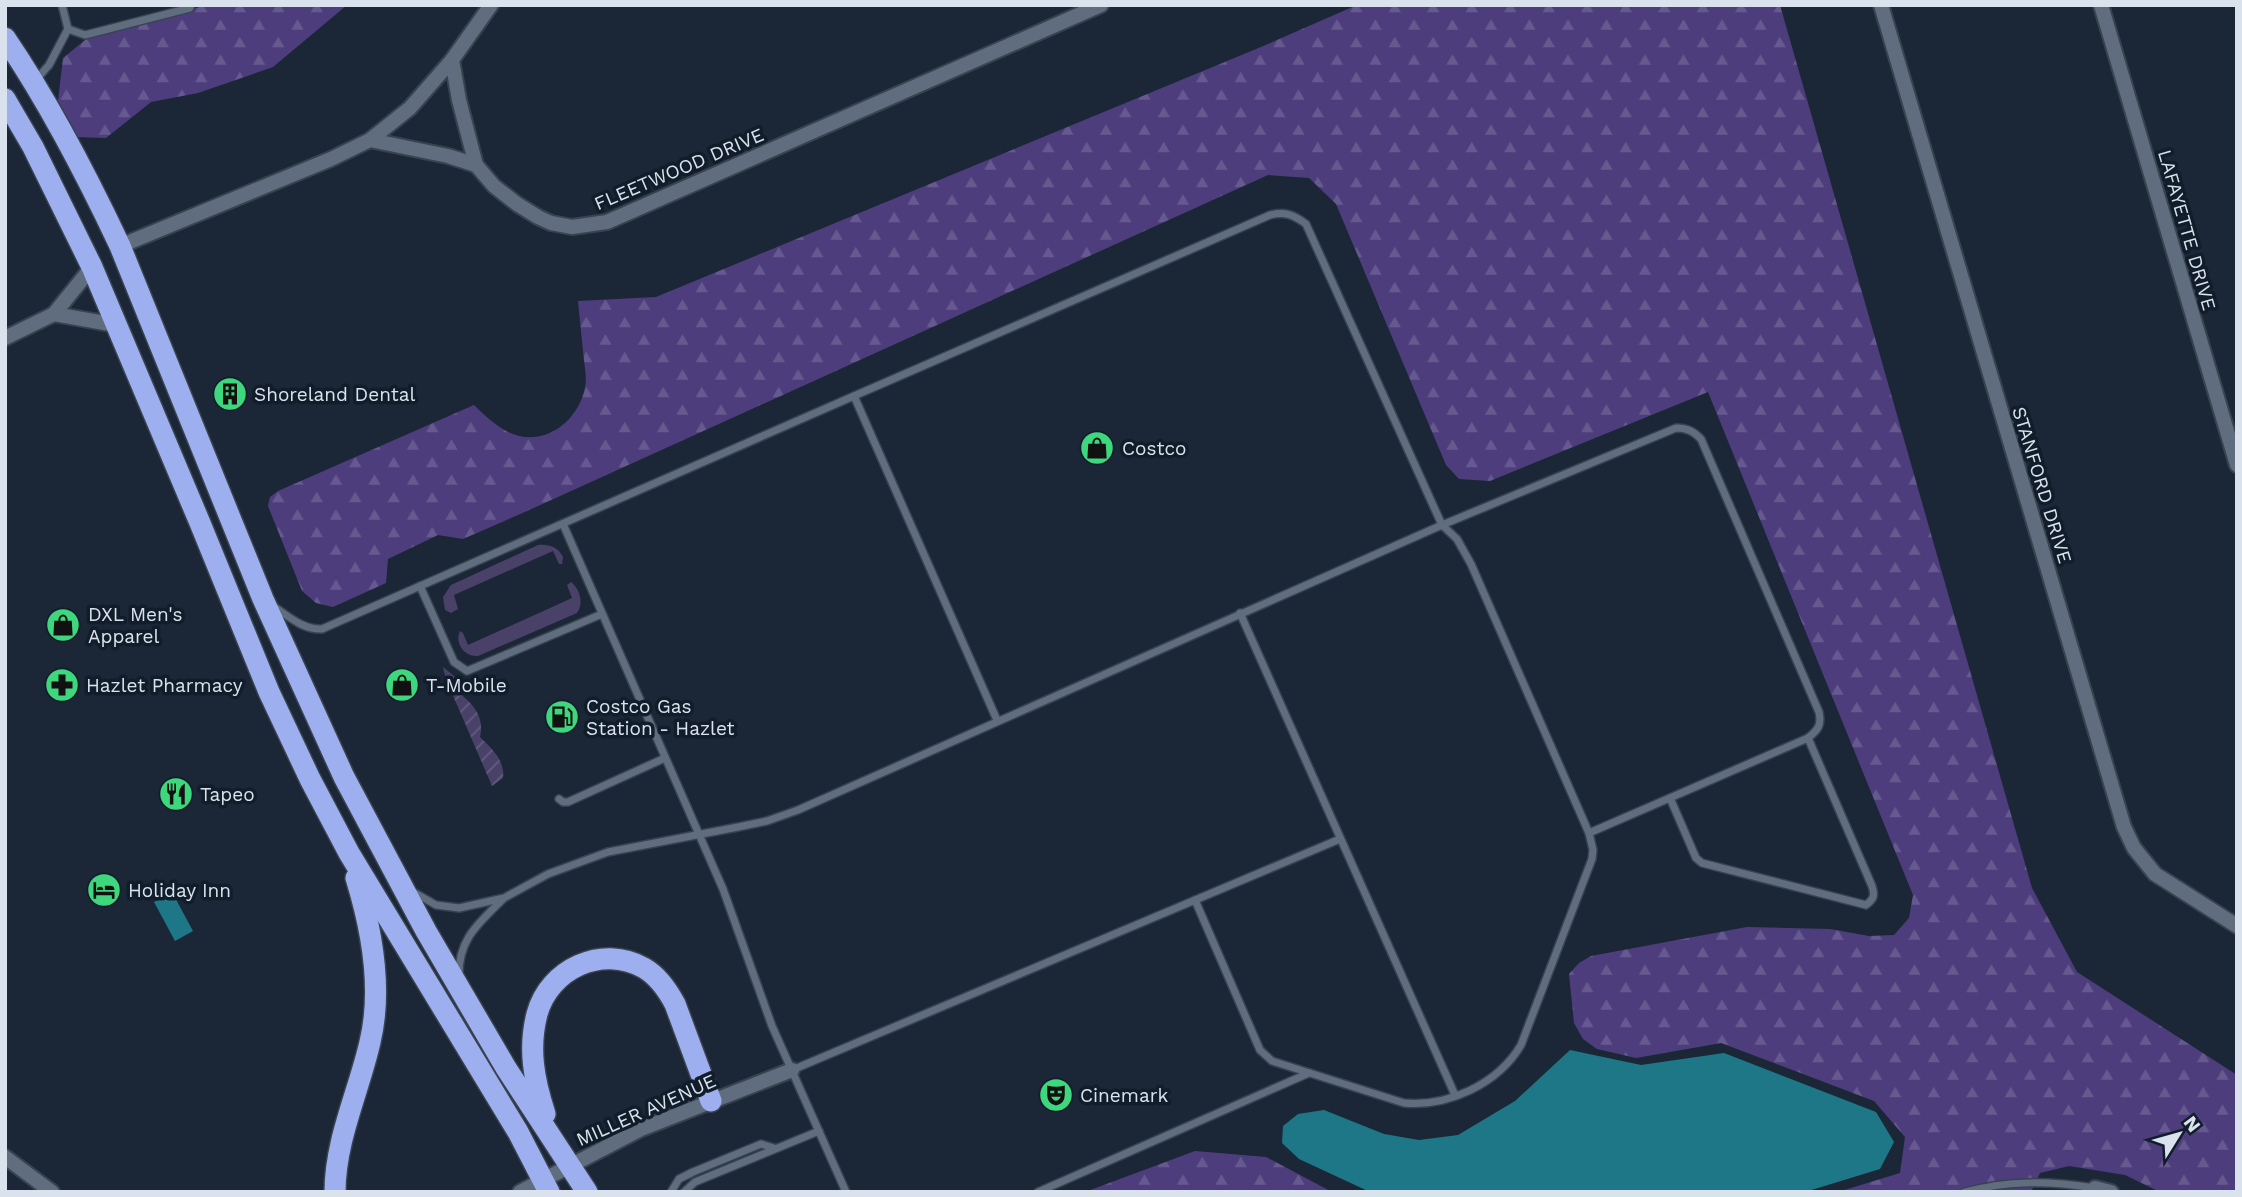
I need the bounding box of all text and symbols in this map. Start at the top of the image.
street label: FLEETWOOD DRIVE [591,123,767,215]
street label: LAFAYETTE DRIVE [2153,147,2221,313]
building icon: Shoreland Dental [211,375,249,413]
place label: Shoreland Dental [254,383,415,406]
street label: STANFORD DRIVE [2007,404,2077,566]
shop icon: Costco [1078,429,1116,467]
place label: Costco [1122,437,1186,460]
place label: DXL Men's Apparel [88,603,183,648]
shop icon: DXL Men's Apparel [44,606,82,644]
pharmacy icon: Hazlet Pharmacy [43,666,81,704]
shop icon: T-Mobile [383,666,421,704]
place label: Hazlet Pharmacy [86,674,243,697]
place label: T-Mobile [426,674,507,697]
place label: Costco Gas Station - Hazlet [586,695,735,740]
fuel station icon: Costco Gas Station - Hazlet [543,698,581,736]
restaurant icon: Tapeo [157,775,195,813]
place label: Tapeo [200,783,255,806]
hotel icon: Holiday Inn [85,871,123,909]
place label: Holiday Inn [128,879,231,902]
street label: MILLER AVENUE [573,1069,719,1151]
theatre icon: Cinemark [1037,1076,1075,1114]
place label: Cinemark [1080,1084,1168,1107]
north arrow [2144,1099,2214,1169]
text: N [2179,1112,2206,1137]

